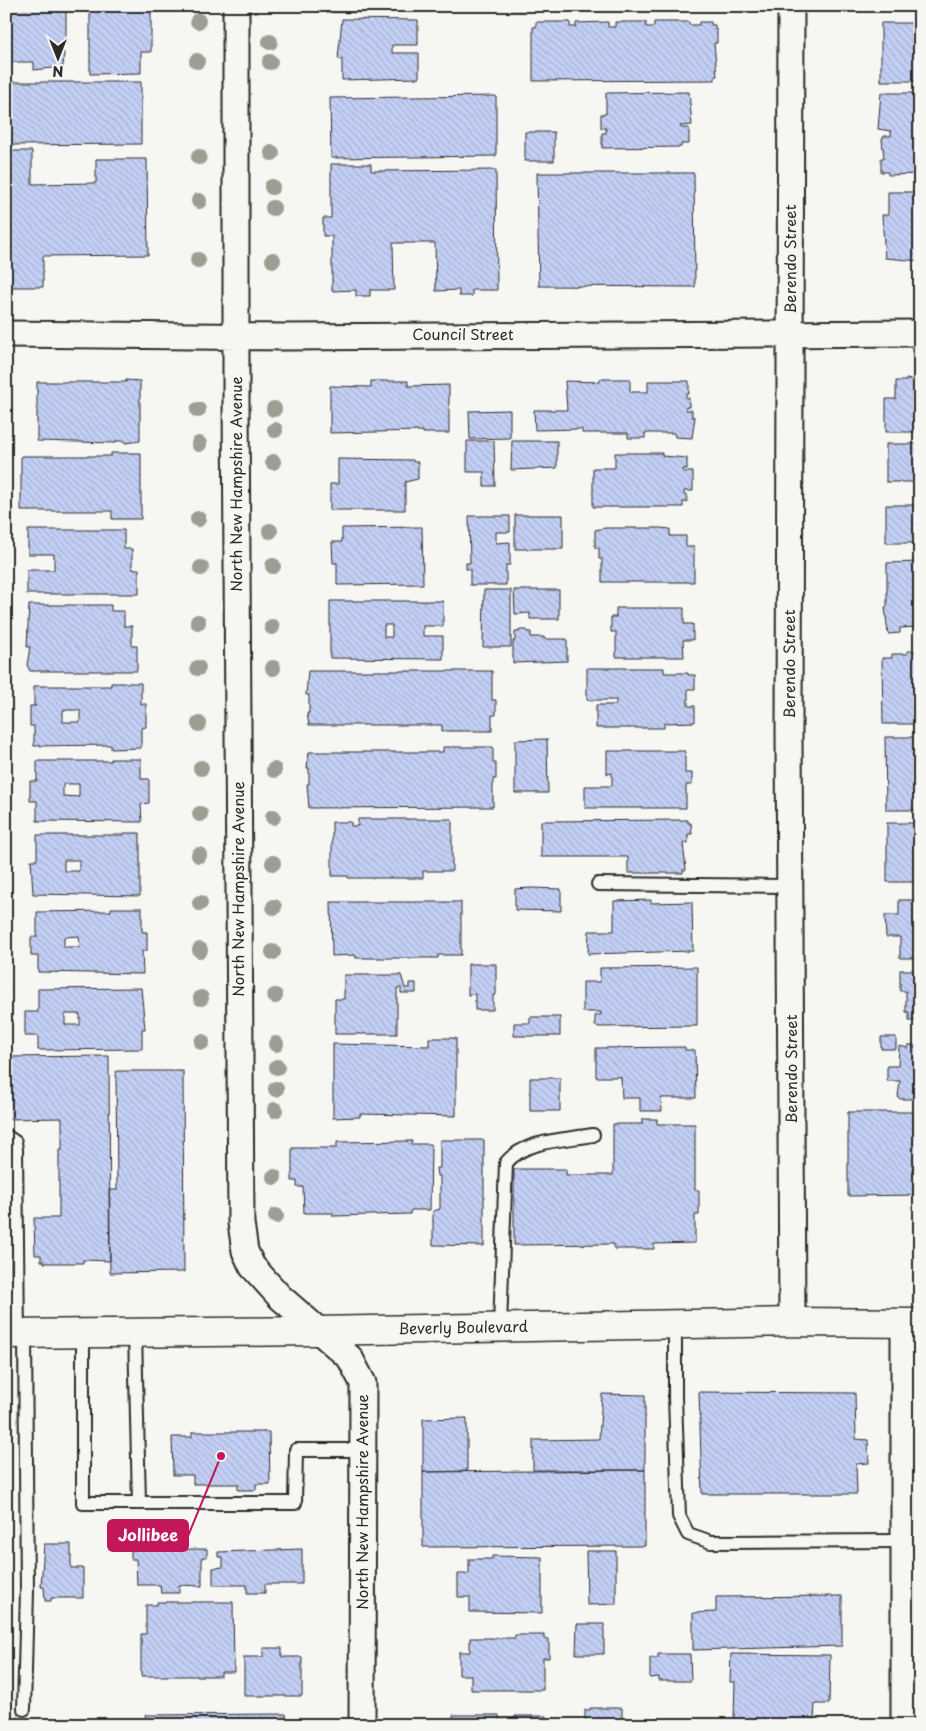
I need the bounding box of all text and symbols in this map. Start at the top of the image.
north arrow [32,32,82,82]
text: N [52,61,64,82]
street label: Berendo Street [778,204,801,314]
street label: Council Street [412,322,514,345]
street label: North New Hampshire Avenue [224,376,247,592]
street label: Berendo Street [777,609,800,719]
street label: North New Hampshire Avenue [226,781,249,997]
street label: Berendo Street [779,1014,802,1124]
street label: Beverly Boulevard [398,1314,528,1339]
street label: North New Hampshire Avenue [350,1394,373,1610]
callout: Jollibee [108,1520,188,1551]
text: Jollibee [118,1522,178,1546]

